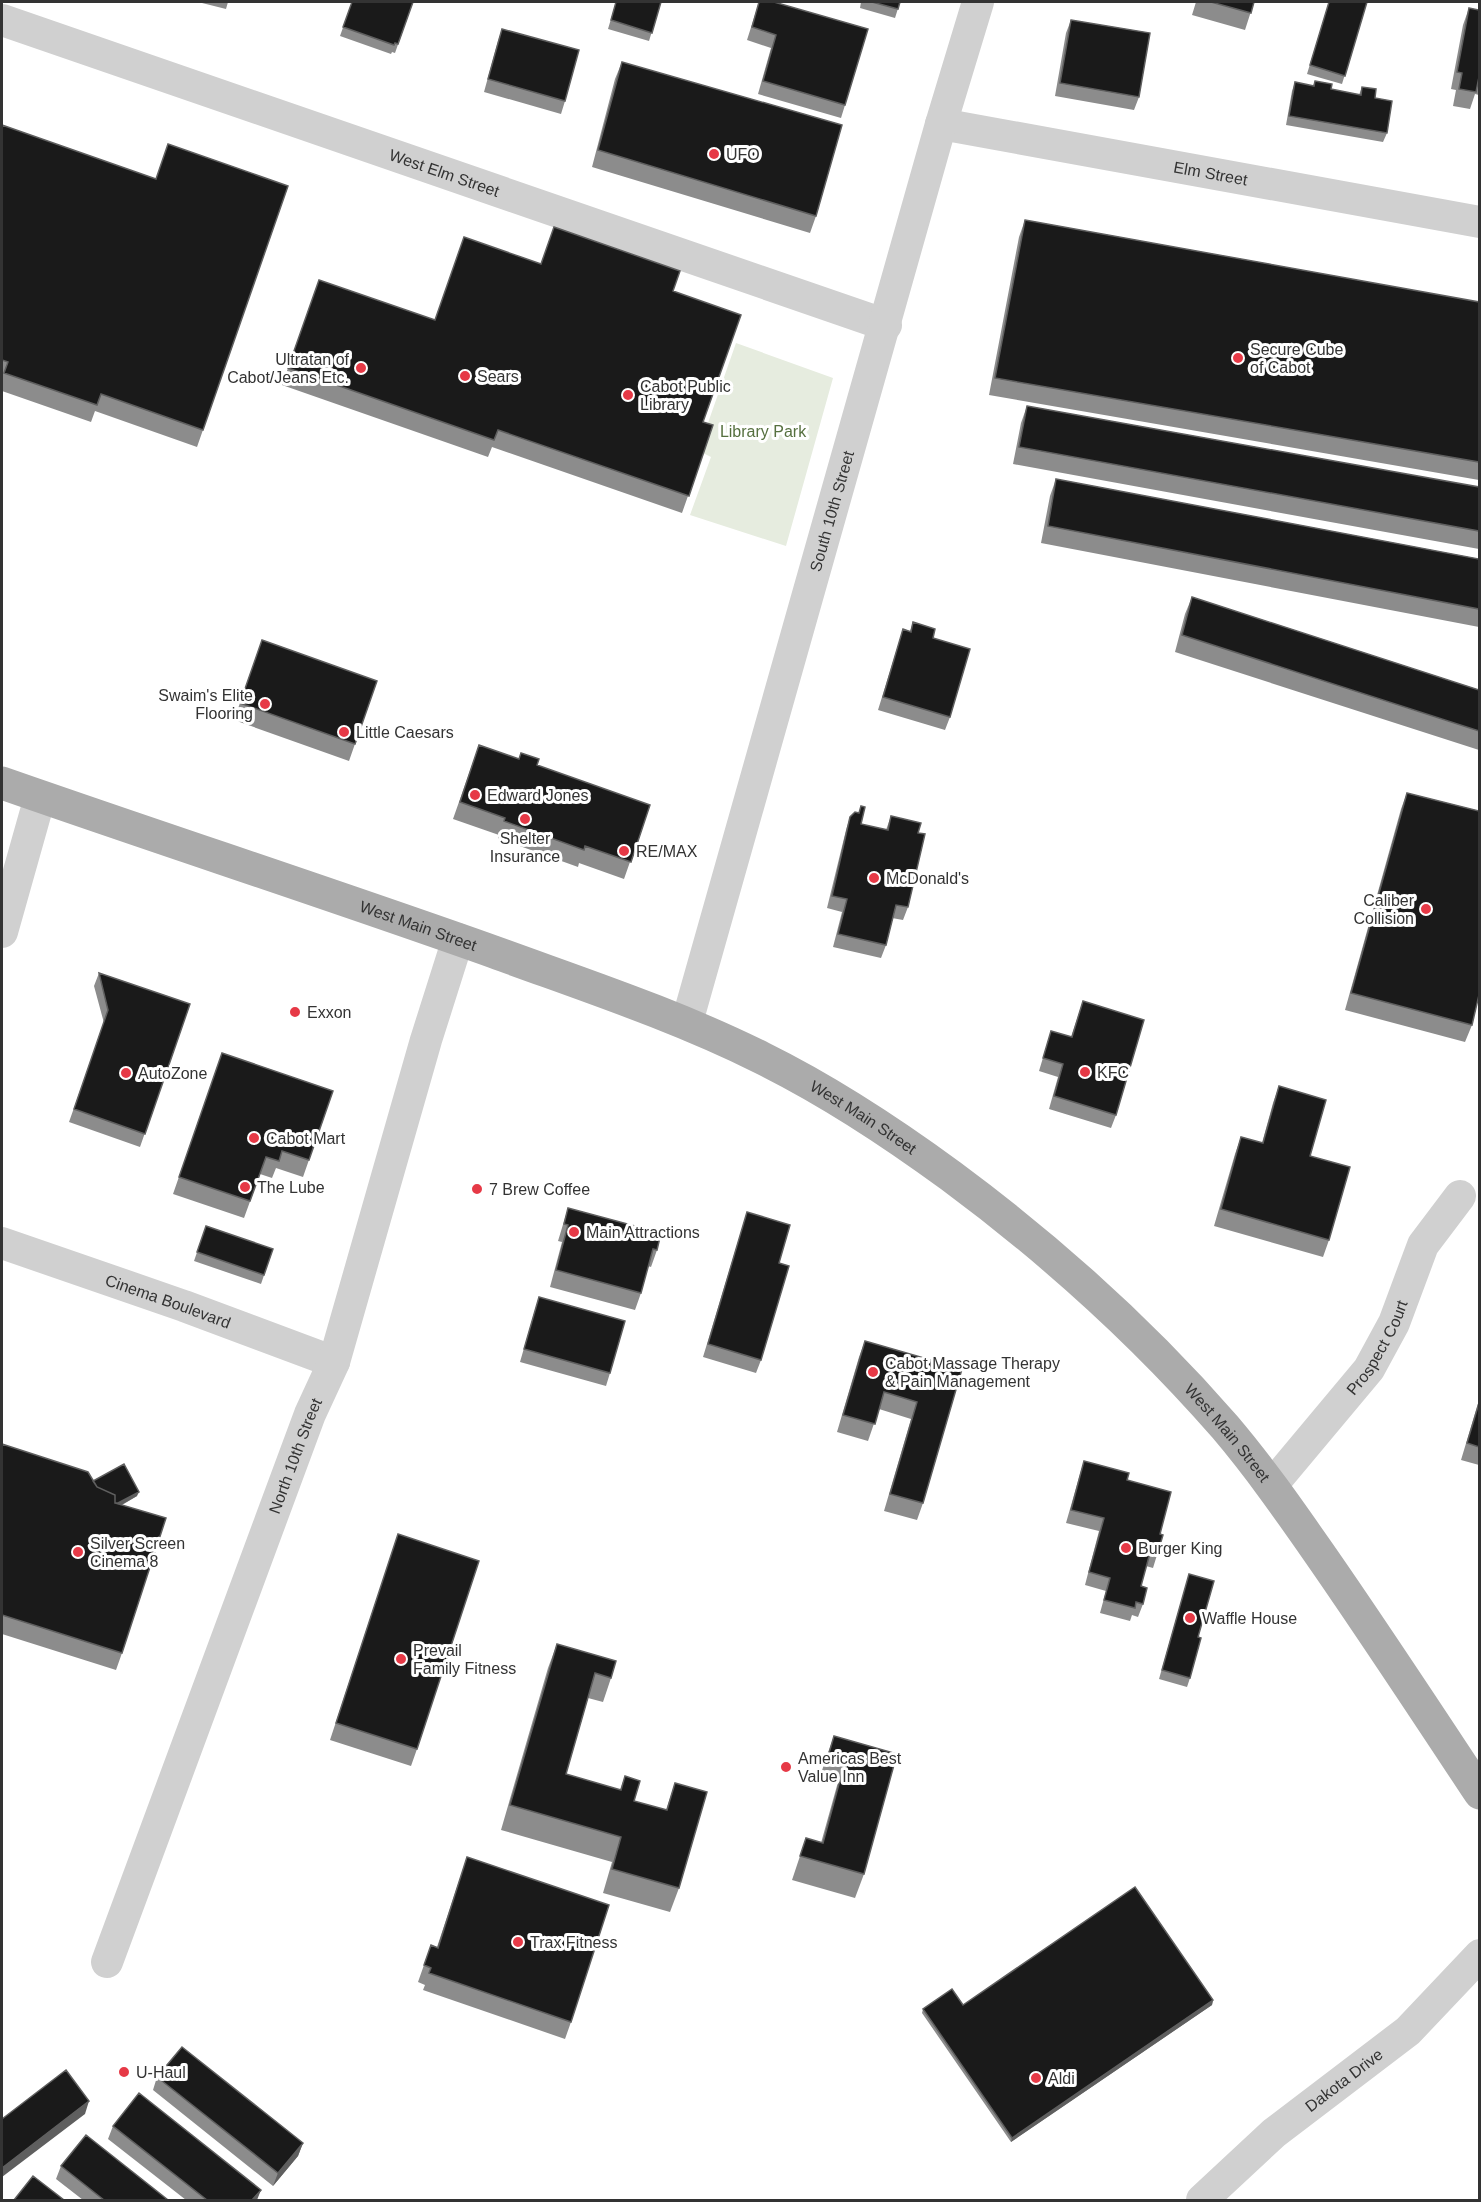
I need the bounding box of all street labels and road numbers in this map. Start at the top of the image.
street label: West Elm Street [387,146,502,200]
street label: Elm Street [1172,158,1249,188]
street label: South 10th Street [806,448,857,573]
street label: West Main Street [358,897,479,954]
street label: West Main Street [807,1077,920,1157]
street label: Cinema Boulevard [103,1271,233,1331]
street label: Prospect Court [1343,1297,1410,1398]
street label: West Main Street [1182,1380,1274,1485]
street label: North 10th Street [265,1395,325,1516]
street label: Dakota Drive [1302,2045,1386,2115]

